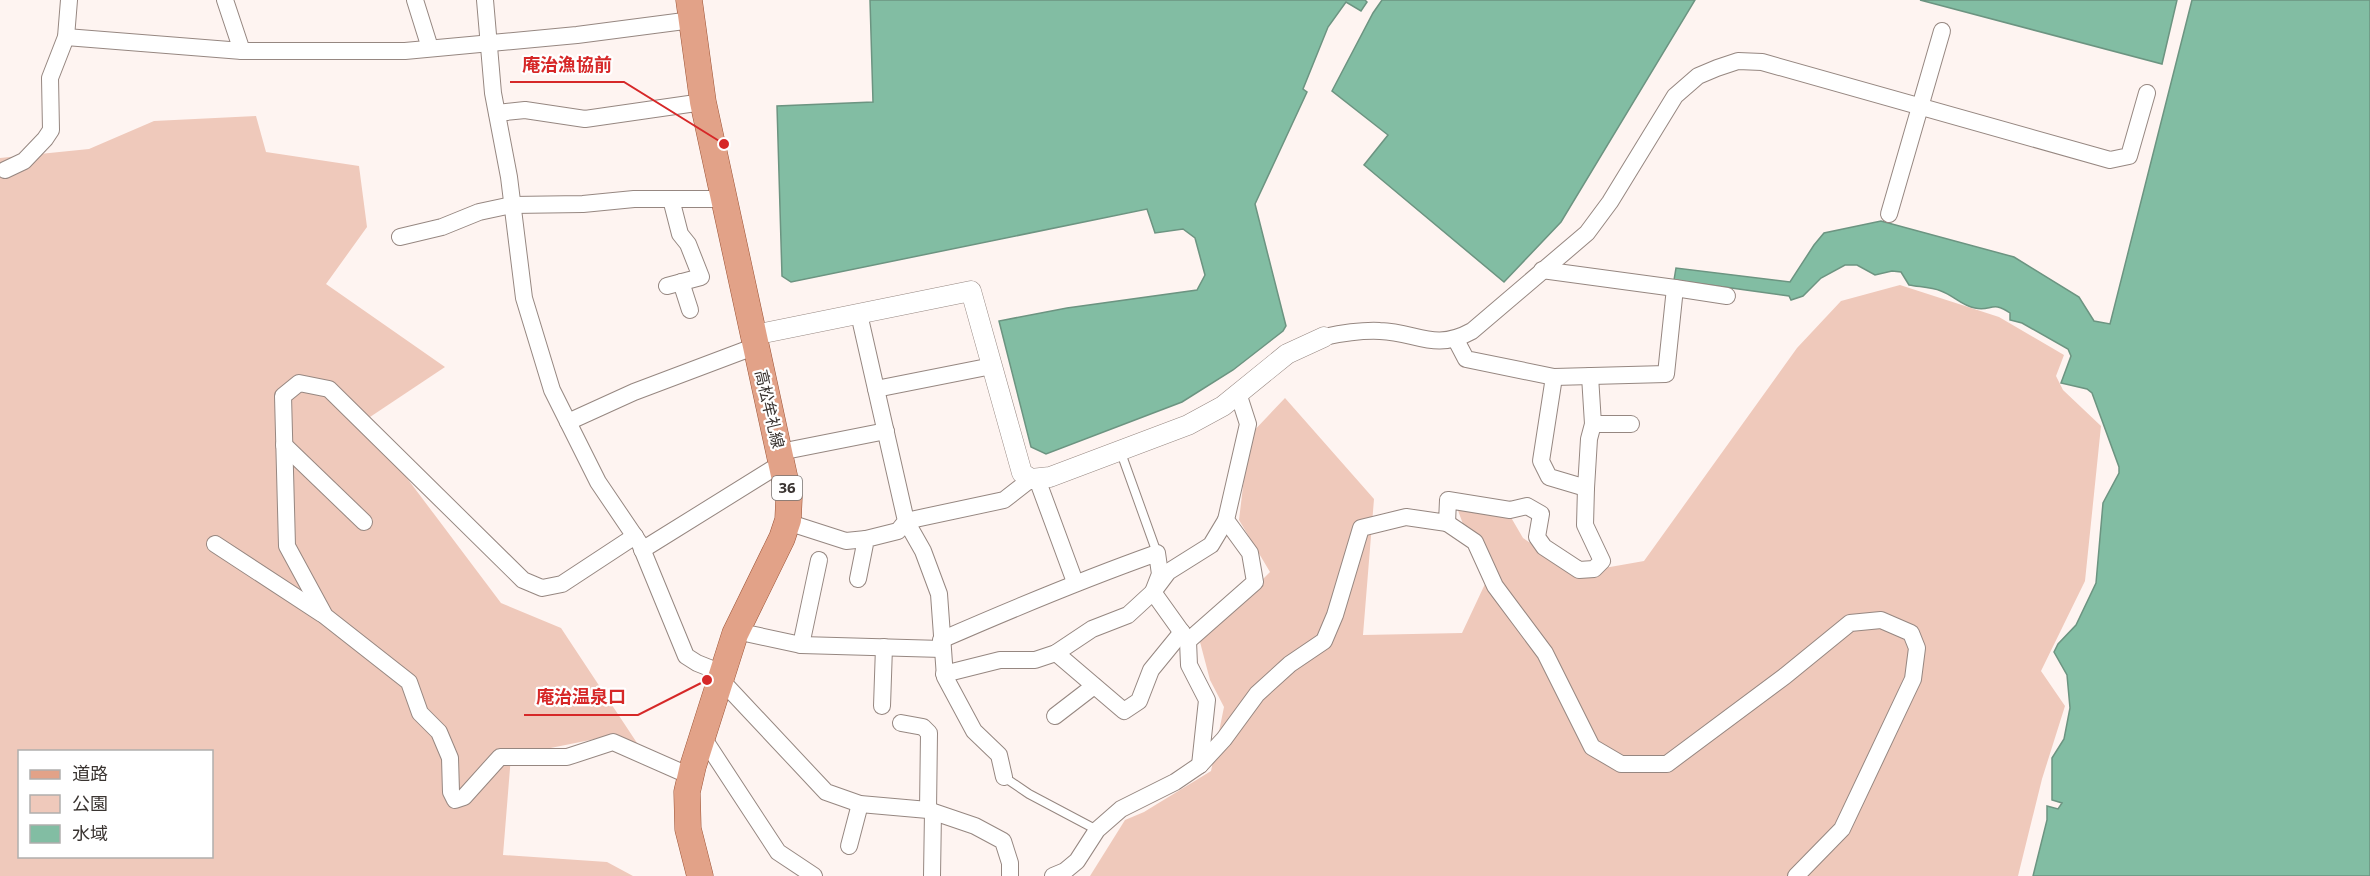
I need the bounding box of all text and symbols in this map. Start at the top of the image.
callout: 庵治漁協前 [510,46,624,82]
text: 庵治漁協前 [522,52,612,76]
street label: 高松牟礼線 [750,368,790,450]
road number: 36 [772,476,802,500]
callout: 庵治温泉口 [524,679,638,715]
text: 庵治温泉口 [536,684,626,708]
legend [18,750,213,858]
text: 道路 [72,761,108,785]
text: 公園 [72,791,108,815]
text: 水域 [72,821,108,845]

